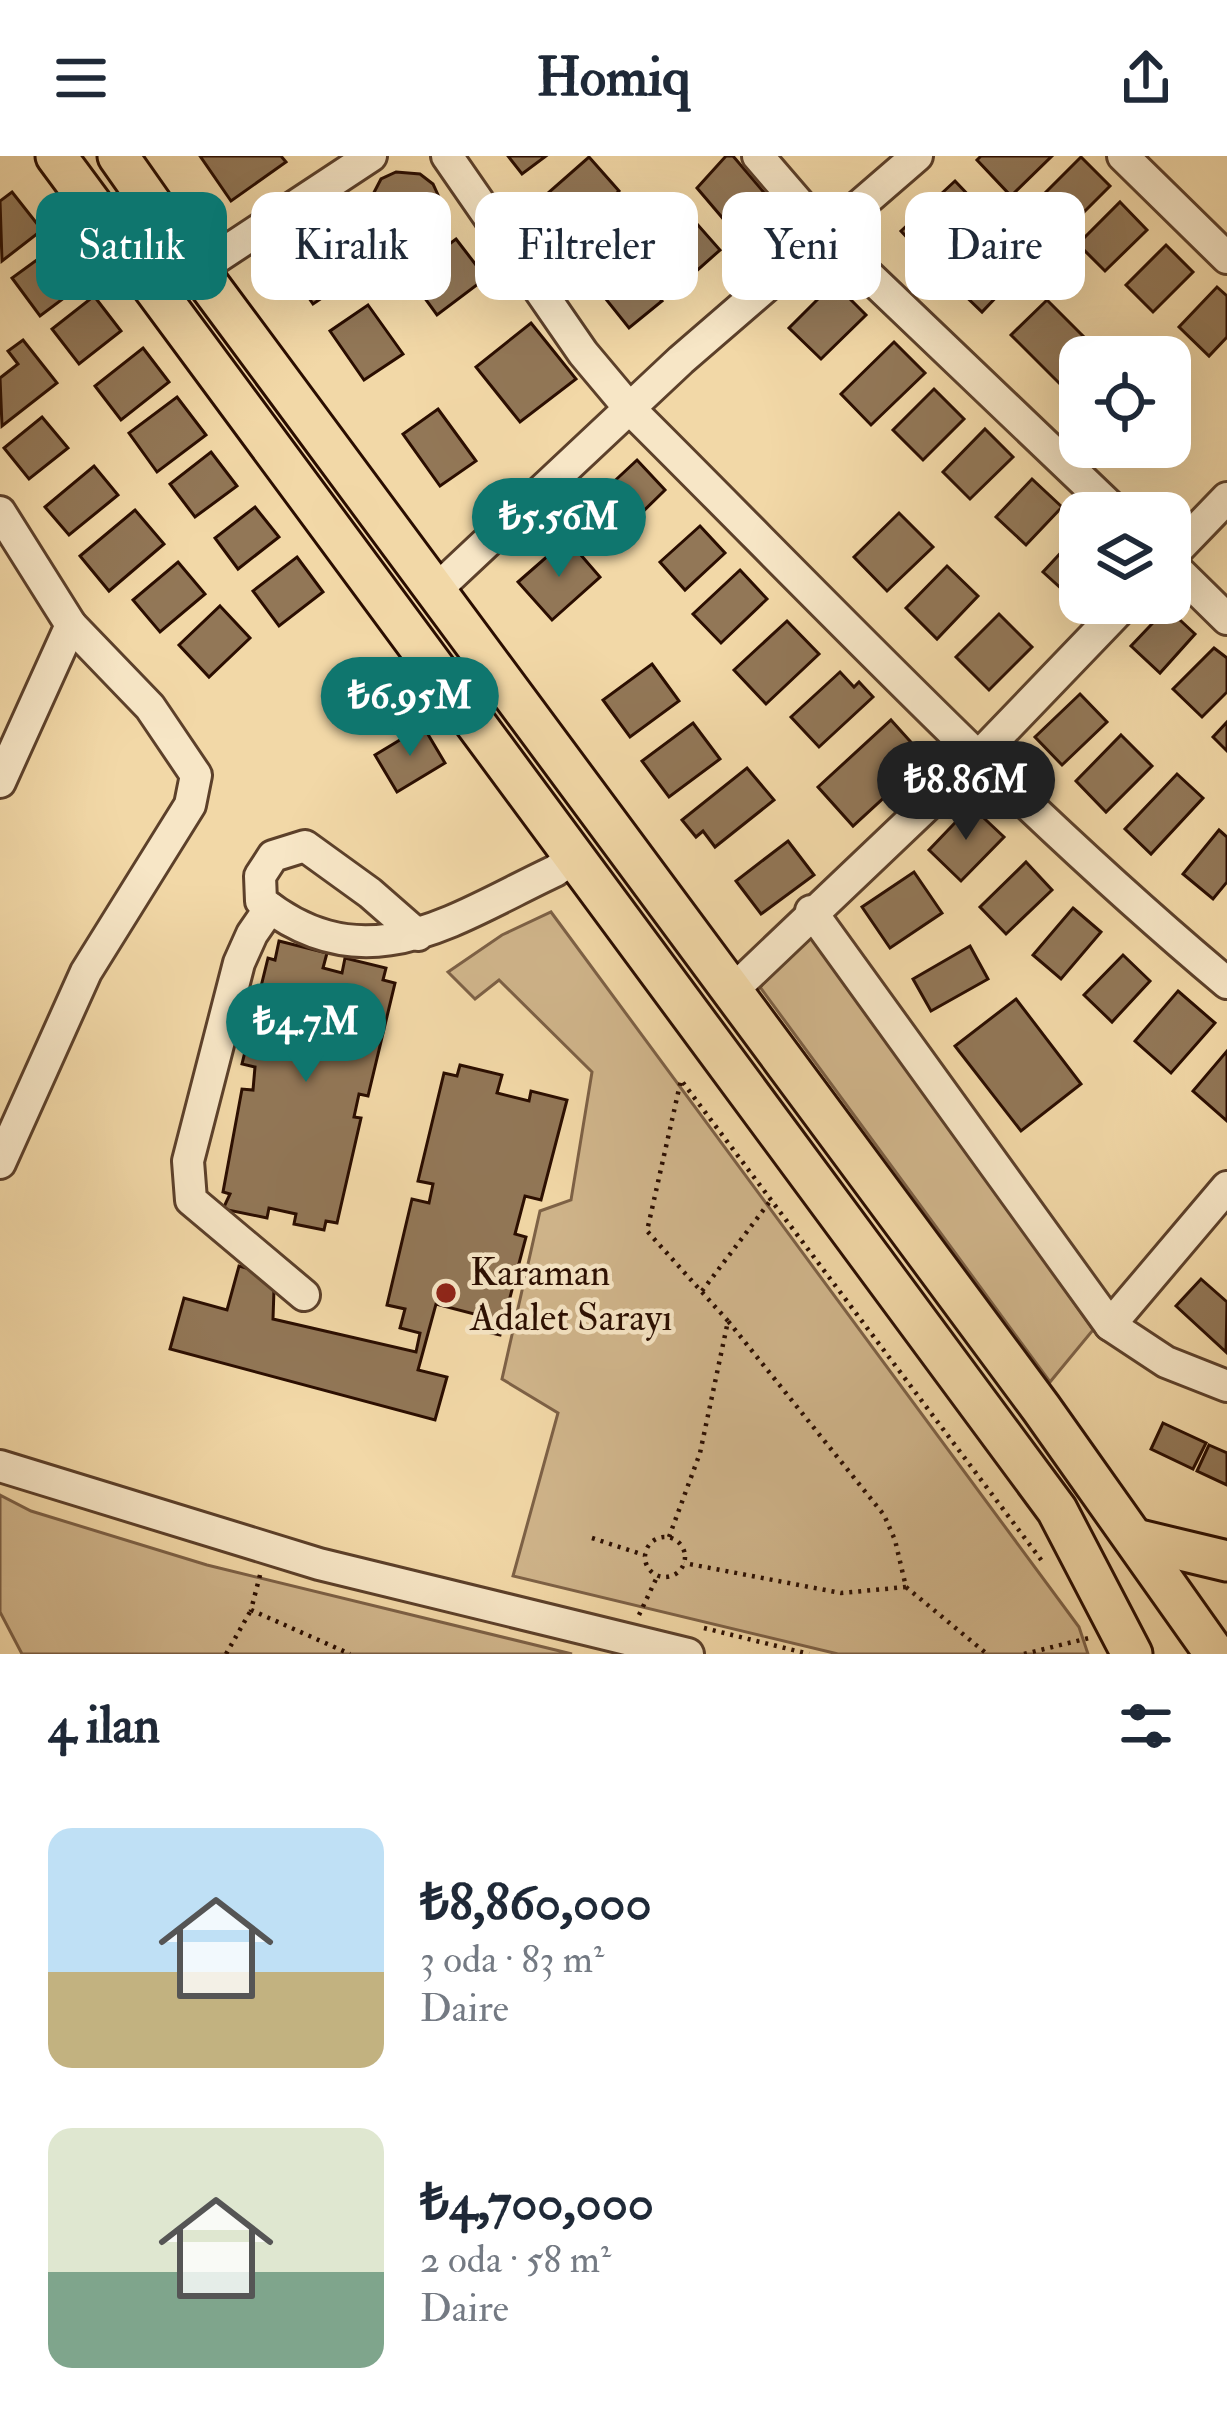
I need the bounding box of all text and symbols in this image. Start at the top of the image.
text: Homiq [537,44,690,112]
icon: menu [48,45,114,111]
icon: share [1113,45,1179,111]
chip: Satılık [36,192,227,300]
chip: Kiralık [251,192,451,300]
chip: Filtreler [475,192,698,300]
chip: Yeni [722,192,881,300]
chip: Daire [905,192,1085,300]
map controls [1059,336,1191,624]
button: locate [1059,336,1191,468]
pin: ₺5.56M [461,478,657,580]
text: ₺5.56M [499,492,619,541]
button: layers [1059,492,1191,624]
pin: ₺6.95M [312,657,508,759]
text: ₺6.95M [348,671,472,720]
pin: ₺8.86M [868,741,1064,843]
text: ₺8.86M [904,755,1028,804]
pin: ₺4.7M [222,983,390,1085]
text: ₺4.7M [253,997,359,1046]
place label: Karaman Adalet Sarayı [469,1248,672,1342]
marker: Karaman Adalet Sarayı [433,1280,459,1306]
icon: filters [1113,1693,1179,1759]
text: 4 ilan [48,1694,160,1758]
text: ₺8,860,000 [420,1871,652,1935]
icon: home [144,1876,288,2020]
text: 3 oda · 83 m² [420,1935,604,1984]
text: Daire [420,1984,509,2033]
text: ₺4,700,000 [420,2171,654,2235]
icon: home [144,2176,288,2320]
text: 2 oda · 58 m² [420,2235,611,2284]
text: Daire [420,2284,509,2333]

